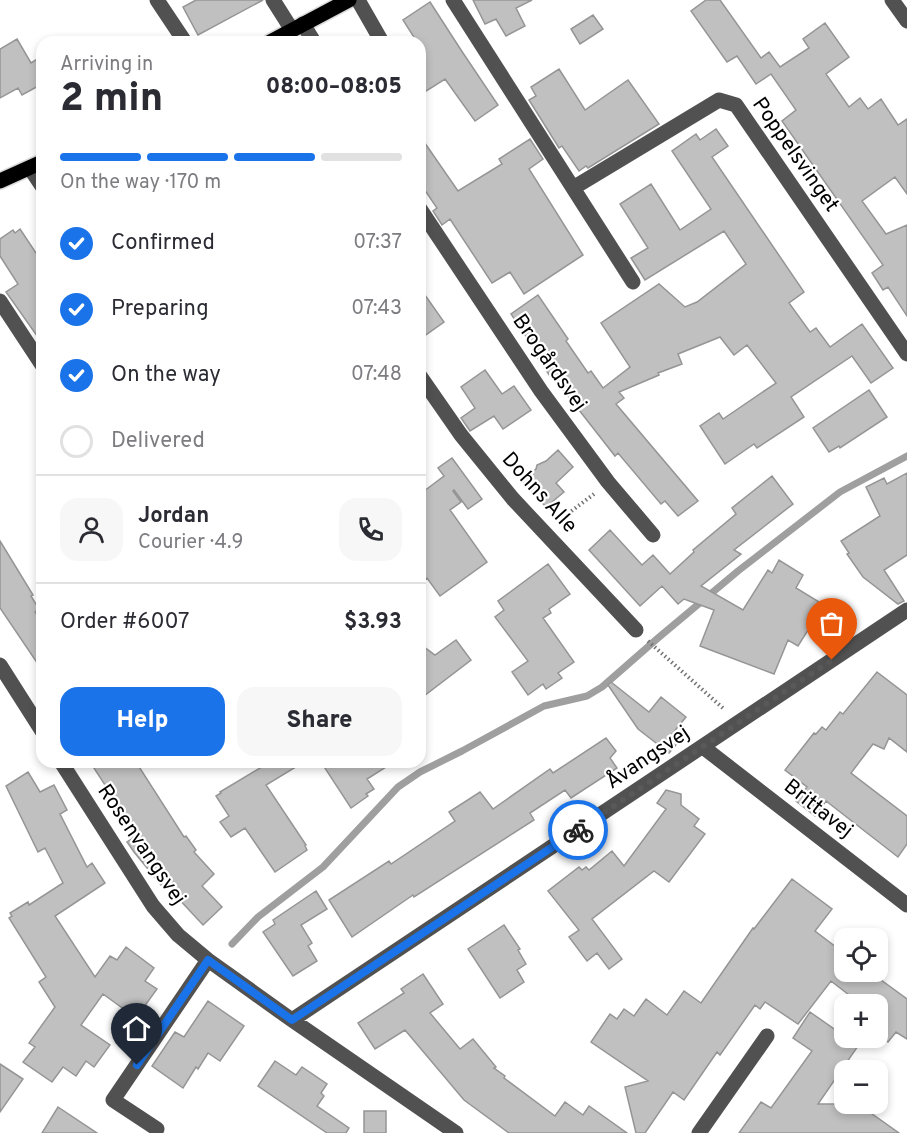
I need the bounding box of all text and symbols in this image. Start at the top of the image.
text: Arriving in [60,52,153,78]
text: 08:00–08:05 [266,74,402,101]
text: 2 min [60,76,163,125]
street label: Poppelsvinget [745,92,845,218]
text: On the way · 170 m [60,170,221,196]
icon: check [60,227,93,260]
text: Confirmed [111,230,215,257]
text: 07:37 [353,230,402,256]
icon: check [60,293,93,326]
text: Preparing [111,296,209,323]
text: 07:43 [351,296,402,322]
street label: Brogårdsvej [506,309,592,417]
icon: check [60,359,93,392]
text: On the way [111,362,221,389]
text: 07:48 [351,362,402,388]
text: Delivered [111,428,205,455]
street label: Dohns Alle [495,447,583,539]
button: person [60,498,123,561]
button: phone [339,498,402,561]
text: Jordan [138,503,209,530]
text: Courier · 4.9 [138,530,243,556]
pin [806,598,857,660]
icon: bag [815,607,848,640]
text: Order #6007 [60,609,189,636]
text: $3.93 [344,609,402,636]
button: Help [60,687,225,756]
button: Share [237,687,402,756]
street label: Åvangsvej [601,720,695,796]
street label: Brittavej [778,773,858,845]
street label: Rosenvangsvej [91,779,191,911]
courier [548,800,608,860]
icon: bike [562,814,595,847]
map controls [834,928,888,1114]
button: locate [834,928,888,982]
button: + [834,994,888,1048]
pin [111,1003,162,1065]
icon: home [120,1012,153,1045]
button: − [834,1060,888,1114]

